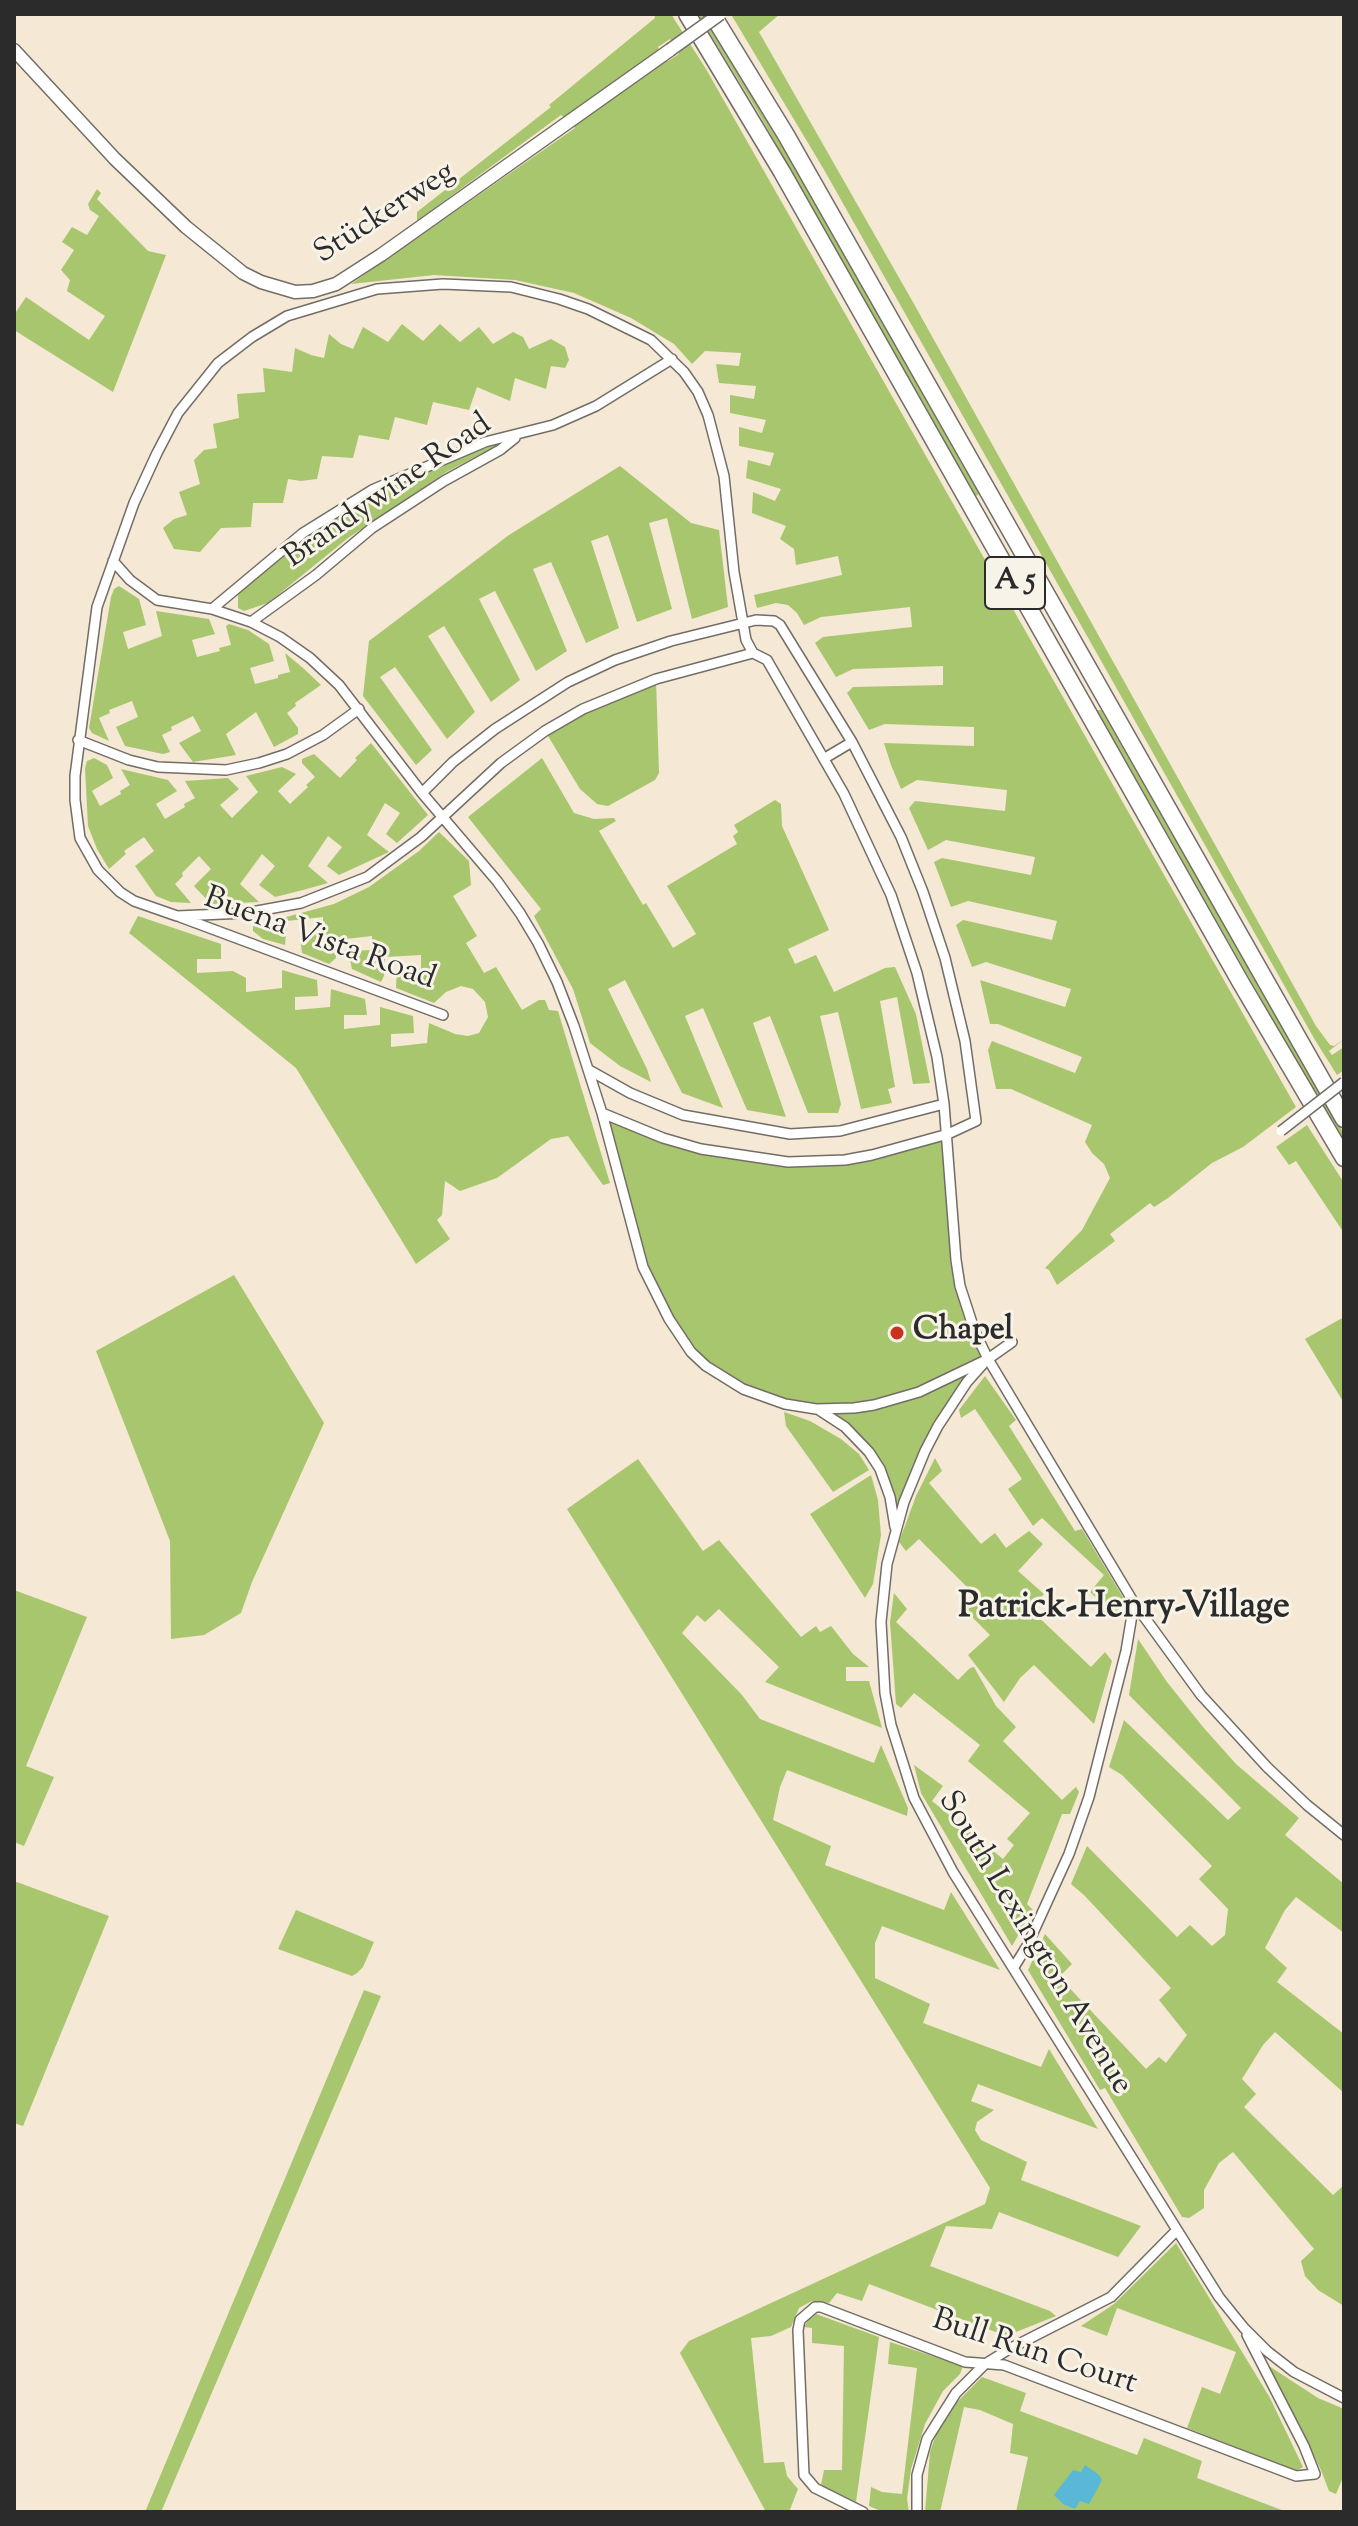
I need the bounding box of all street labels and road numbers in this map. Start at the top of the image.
street label: Stückerweg [308,155,464,275]
street label: Brandywine Road [278,407,500,579]
road number: A 5 [985,557,1045,609]
street label: Buena Vista Road [198,881,440,1001]
street label: South Lexington Avenue [927,1785,1139,2103]
street label: Bull Run Court [927,2303,1141,2405]

